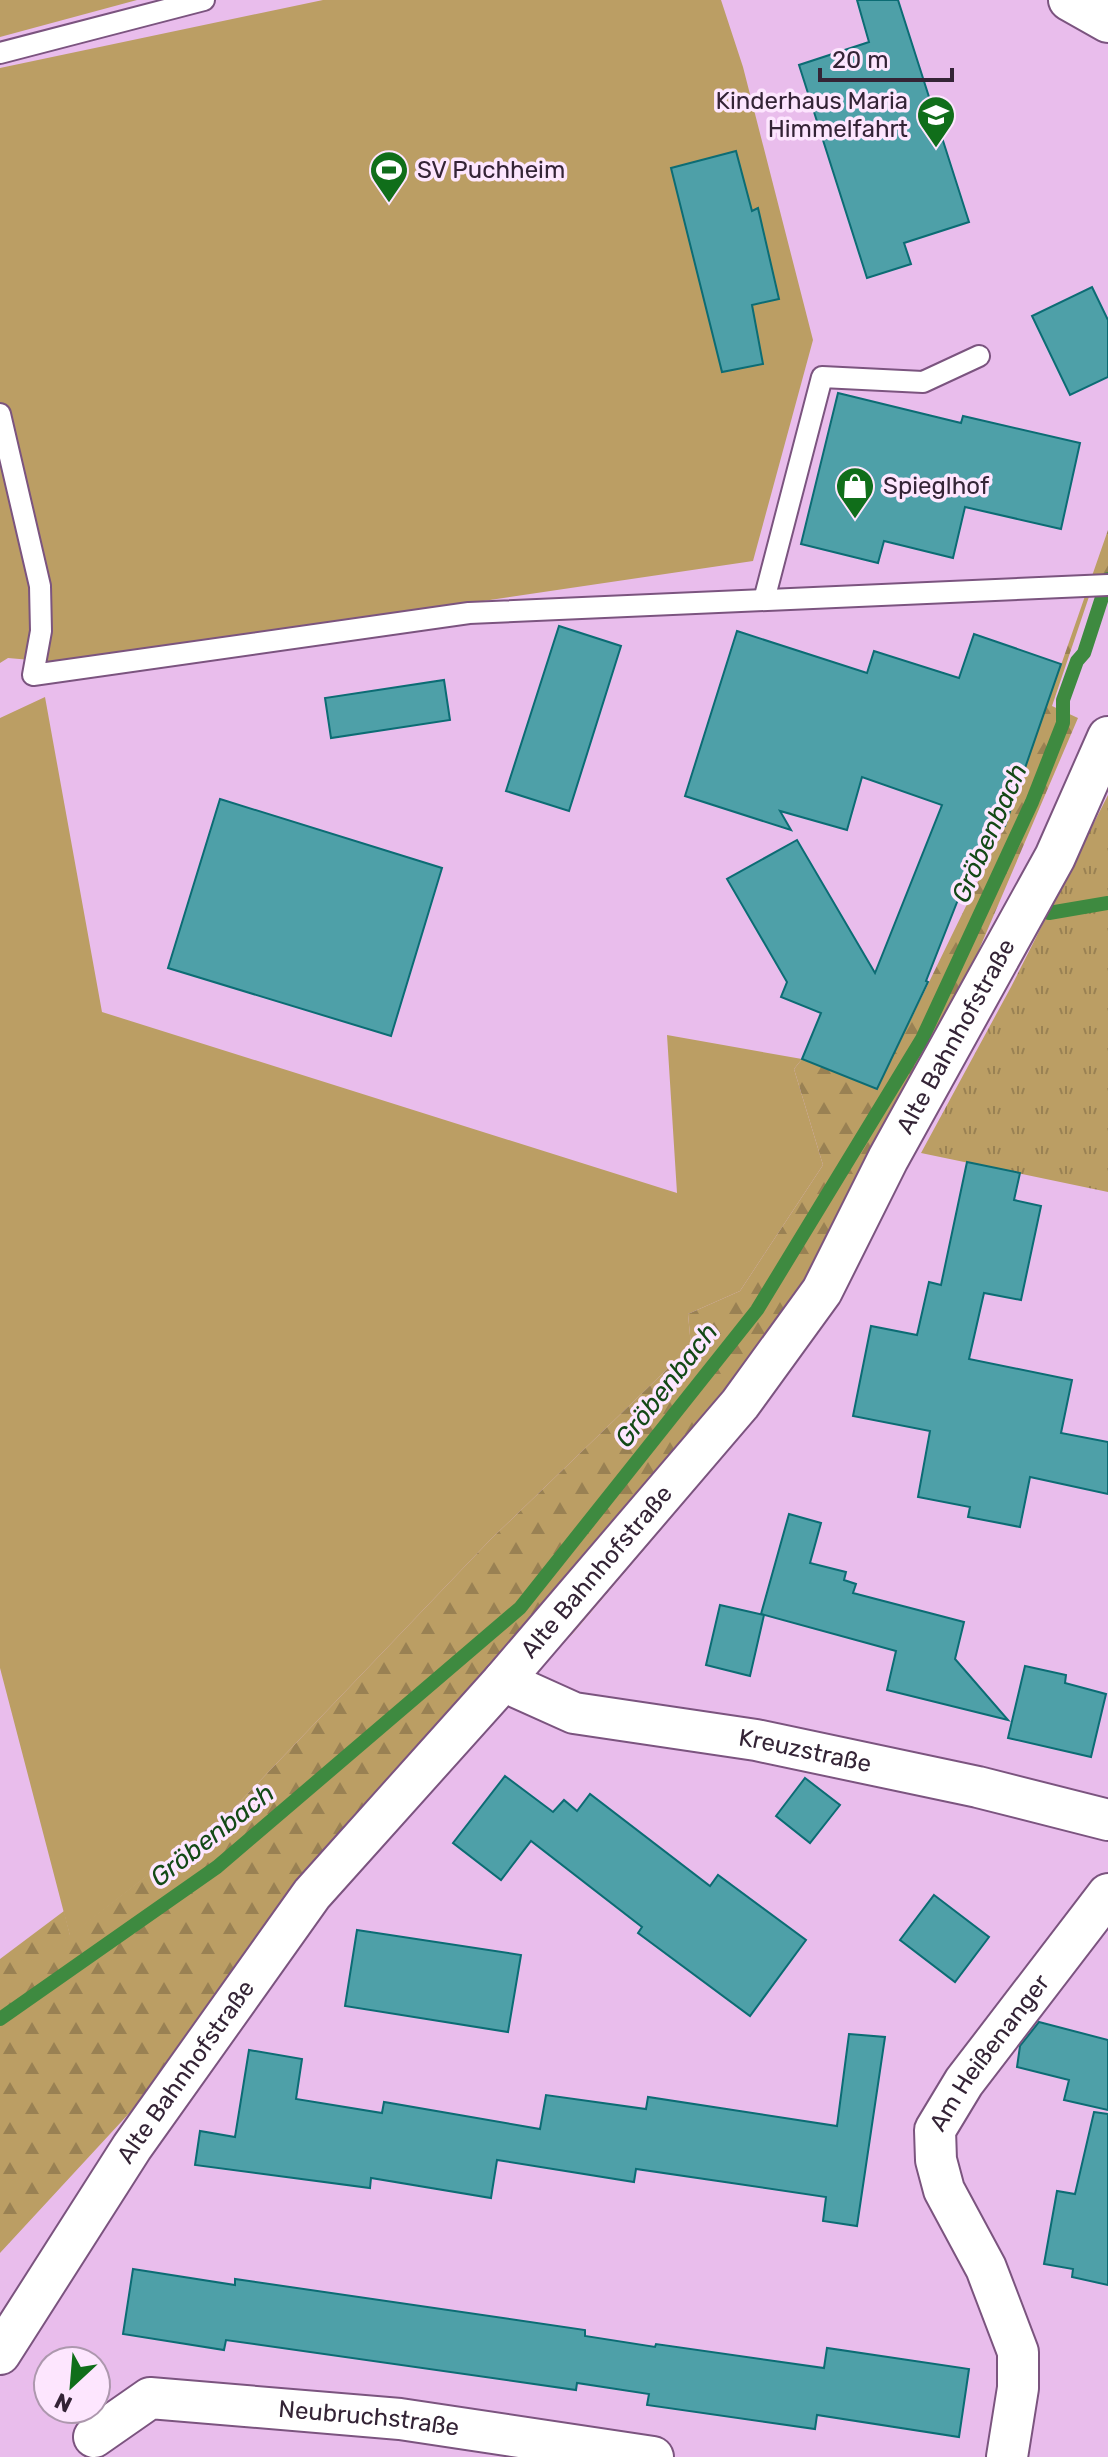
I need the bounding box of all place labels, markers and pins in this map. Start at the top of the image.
place label: Kinderhaus Maria Himmelfahrt [715,87,908,143]
school or university icon: Kinderhaus Maria Himmelfahrt [915,94,957,149]
sports icon: SV Puchheim [368,149,410,204]
place label: SV Puchheim [417,156,565,184]
shop icon: Spieglhof [834,465,876,520]
place label: Spieglhof [883,472,990,500]

